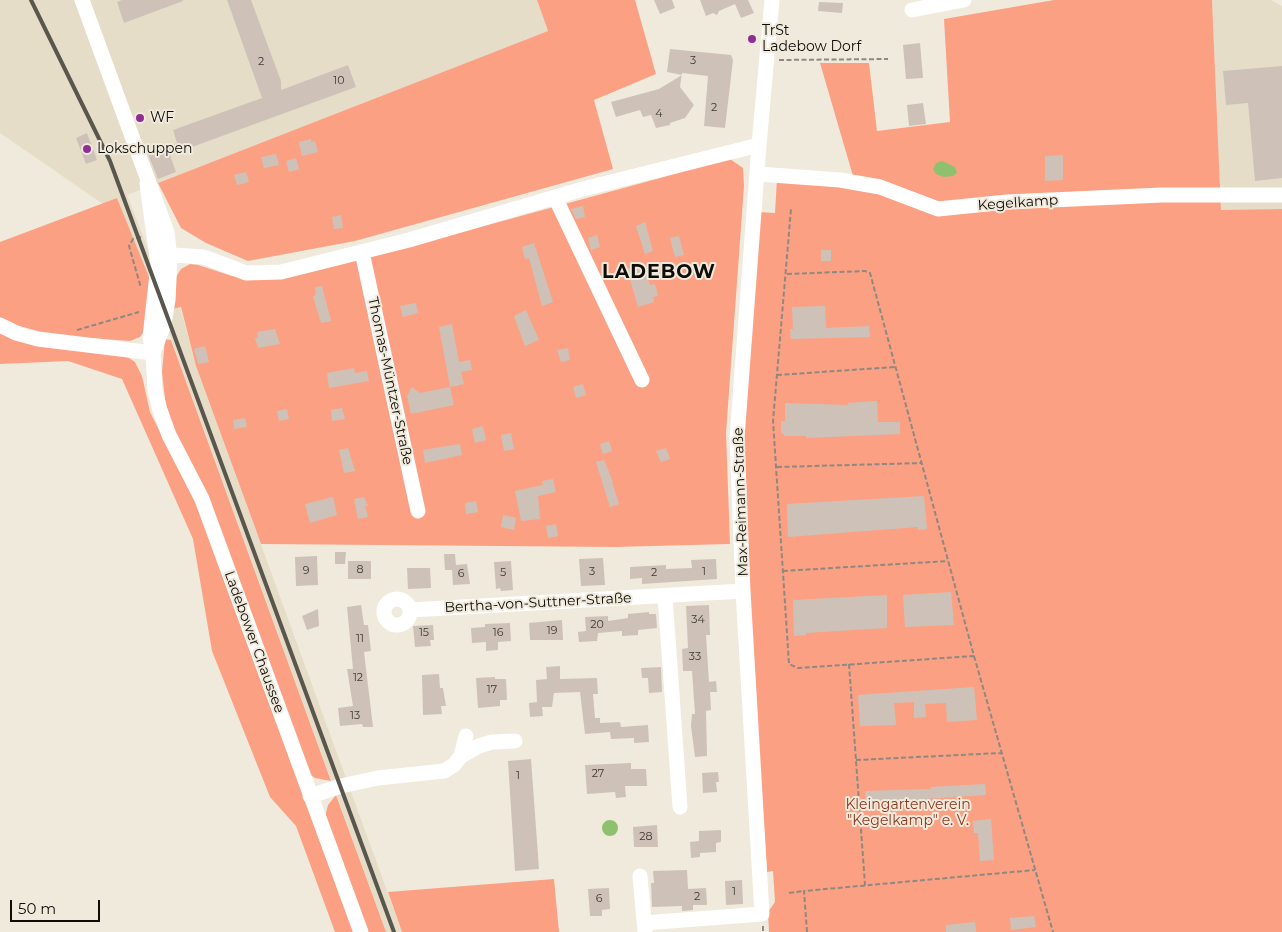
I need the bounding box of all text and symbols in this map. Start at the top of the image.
place label: TrSt Ladebow Dorf [762,23,861,56]
marker: TrSt Ladebow Dorf [746,33,758,45]
house number: 3 [690,54,696,68]
house number: 2 [258,55,264,69]
house number: 10 [333,74,345,88]
house number: 2 [711,101,717,115]
house number: 4 [655,107,663,121]
place label: WF [150,110,174,126]
marker: WF [134,112,146,124]
place label: Lokschuppen [97,141,192,157]
marker: Lokschuppen [81,143,93,155]
street label: Kegelkamp [977,192,1059,214]
district label: LADEBOW [601,261,717,283]
street label: Thomas-Müntzer-Straße [364,296,416,466]
street label: Max-Reimann-Straße [730,427,752,577]
house number: 8 [356,563,364,577]
house number: 9 [303,564,309,578]
house number: 3 [589,565,595,579]
house number: 1 [702,565,706,579]
house number: 5 [500,566,506,580]
house number: 2 [651,566,657,580]
house number: 6 [458,567,464,581]
street label: Ladebower Chaussee [220,569,288,715]
street label: Bertha-von-Suttner-Straße [444,590,632,616]
house number: 34 [691,613,705,627]
house number: 20 [590,618,604,632]
house number: 19 [547,624,557,638]
house number: 15 [419,626,429,640]
house number: 16 [493,626,503,640]
house number: 11 [356,632,364,646]
house number: 33 [689,650,701,664]
house number: 12 [353,671,363,685]
house number: 17 [487,683,497,697]
house number: 13 [350,709,360,723]
house number: 27 [592,767,604,781]
house number: 1 [516,769,520,783]
park label: Kleingartenverein "Kegelkamp" e. V. [845,797,971,830]
house number: 28 [639,830,653,844]
house number: 1 [732,885,736,899]
scale bar [12,890,102,922]
house number: 2 [694,890,700,904]
house number: 6 [596,892,602,906]
text: 50 m [18,899,56,918]

